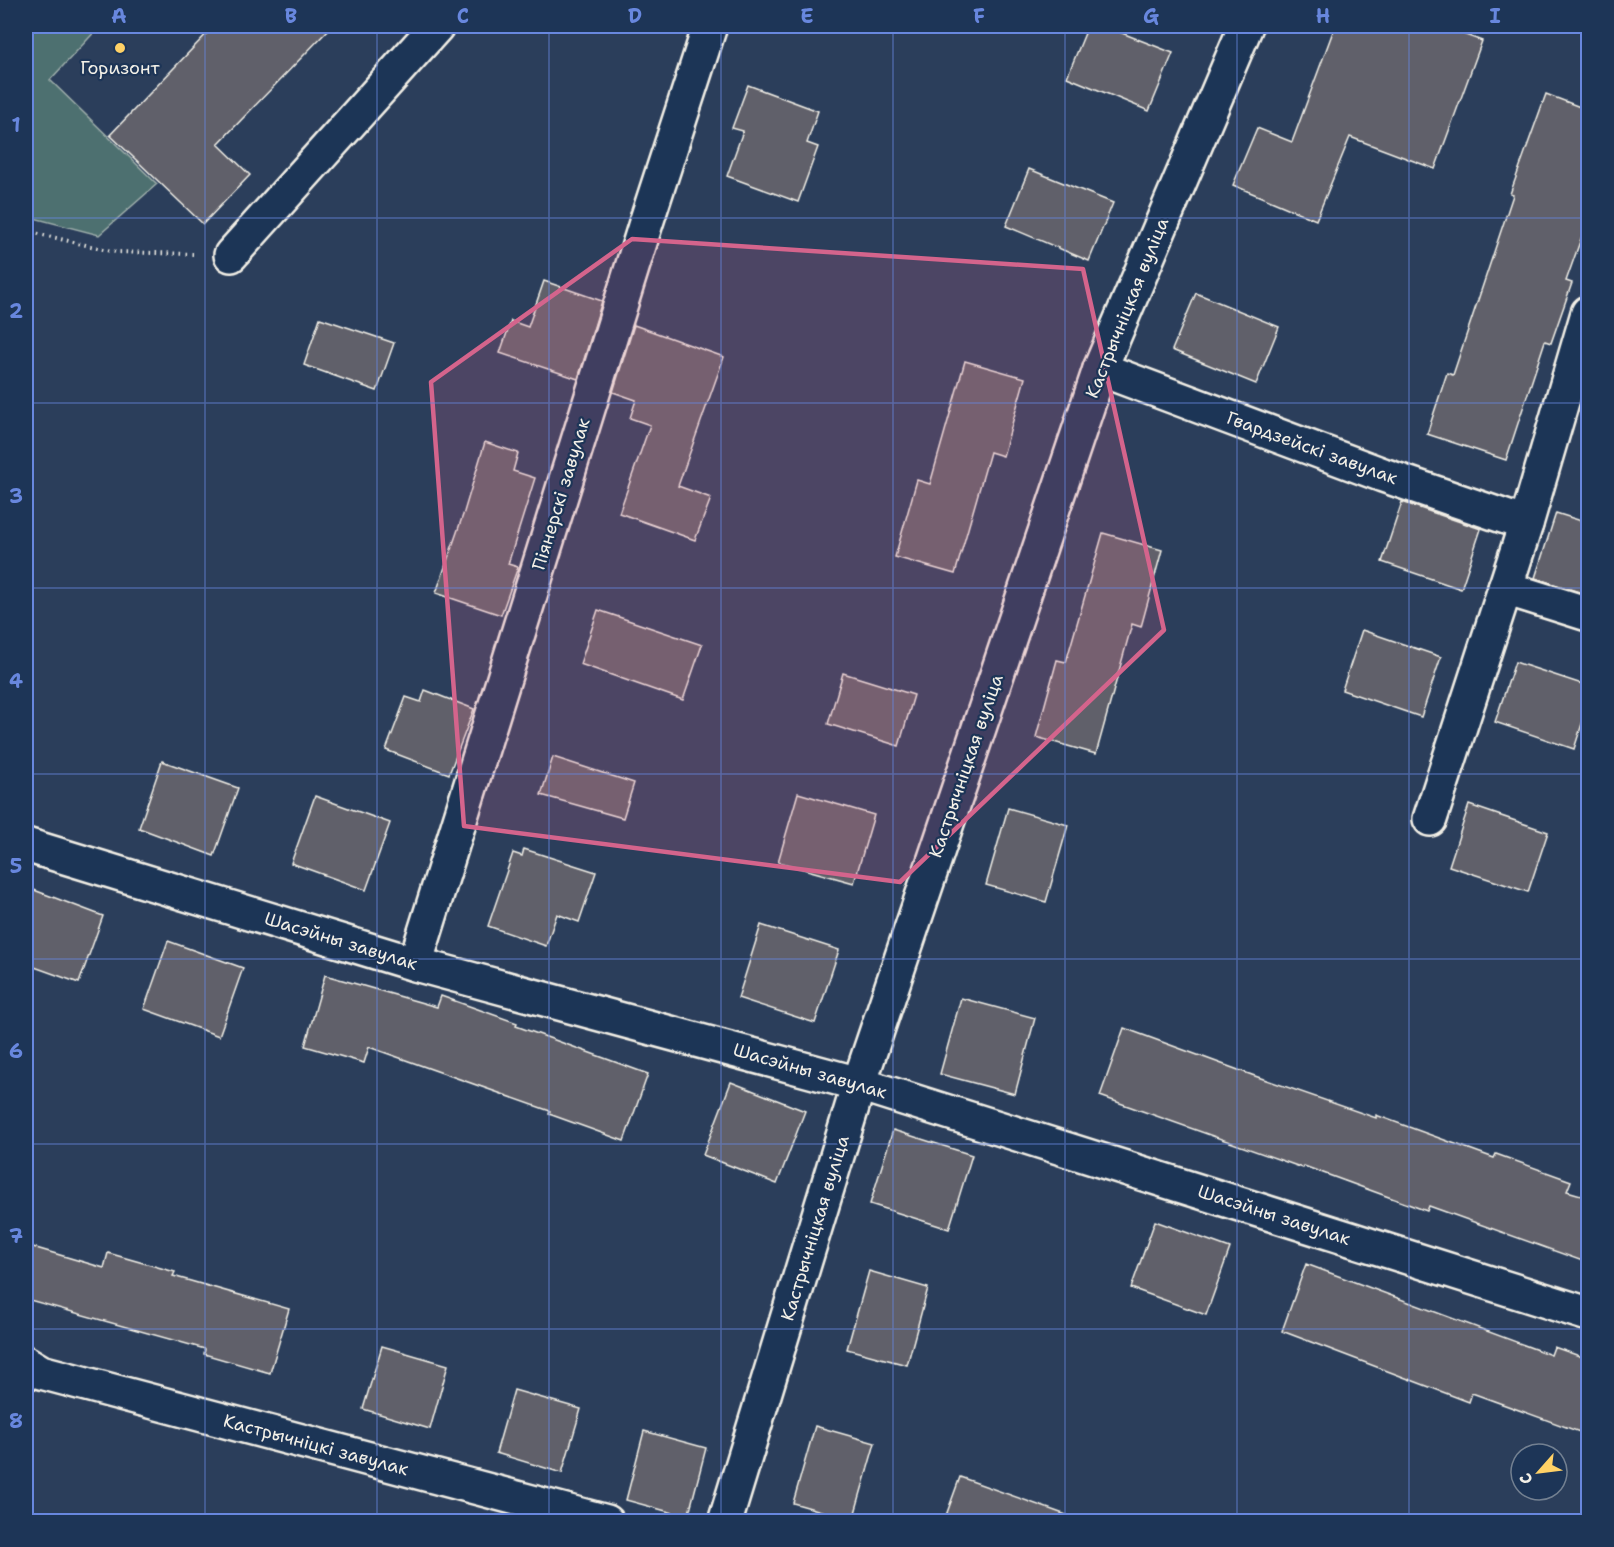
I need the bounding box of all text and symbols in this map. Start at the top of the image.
text: A [111,3,127,29]
text: B [285,3,297,29]
text: C [457,3,469,29]
text: D [628,3,642,29]
text: E [800,3,814,29]
text: F [973,3,985,29]
text: G [1143,3,1159,29]
text: H [1316,3,1330,29]
text: I [1489,3,1501,29]
marker: Горизонт [113,41,127,55]
place label: Горизонт [80,56,161,80]
text: 1 [11,112,21,138]
street label: Кастрычніцкая вуліца [1080,214,1174,402]
text: 2 [9,298,23,324]
street label: Гвардзейскі завулак [1223,406,1401,490]
street label: Піянерскі завулак [526,415,596,573]
text: 3 [9,483,23,509]
text: 4 [9,668,23,694]
street label: Кастрычніцкая вуліца [923,671,1009,861]
text: 5 [10,853,22,879]
street label: Шасэйны завулак [261,906,421,976]
text: 6 [9,1038,23,1064]
street label: Шасэйны завулак [730,1038,890,1105]
street label: Кастрычніцкая вуліца [775,1132,855,1324]
street label: Шасэйны завулак [1195,1179,1354,1251]
text: 7 [9,1223,23,1249]
text: 8 [9,1408,23,1434]
street label: Кастрычніцкі завулак [221,1409,412,1481]
north arrow [1509,1442,1569,1502]
text: С [1515,1469,1538,1488]

